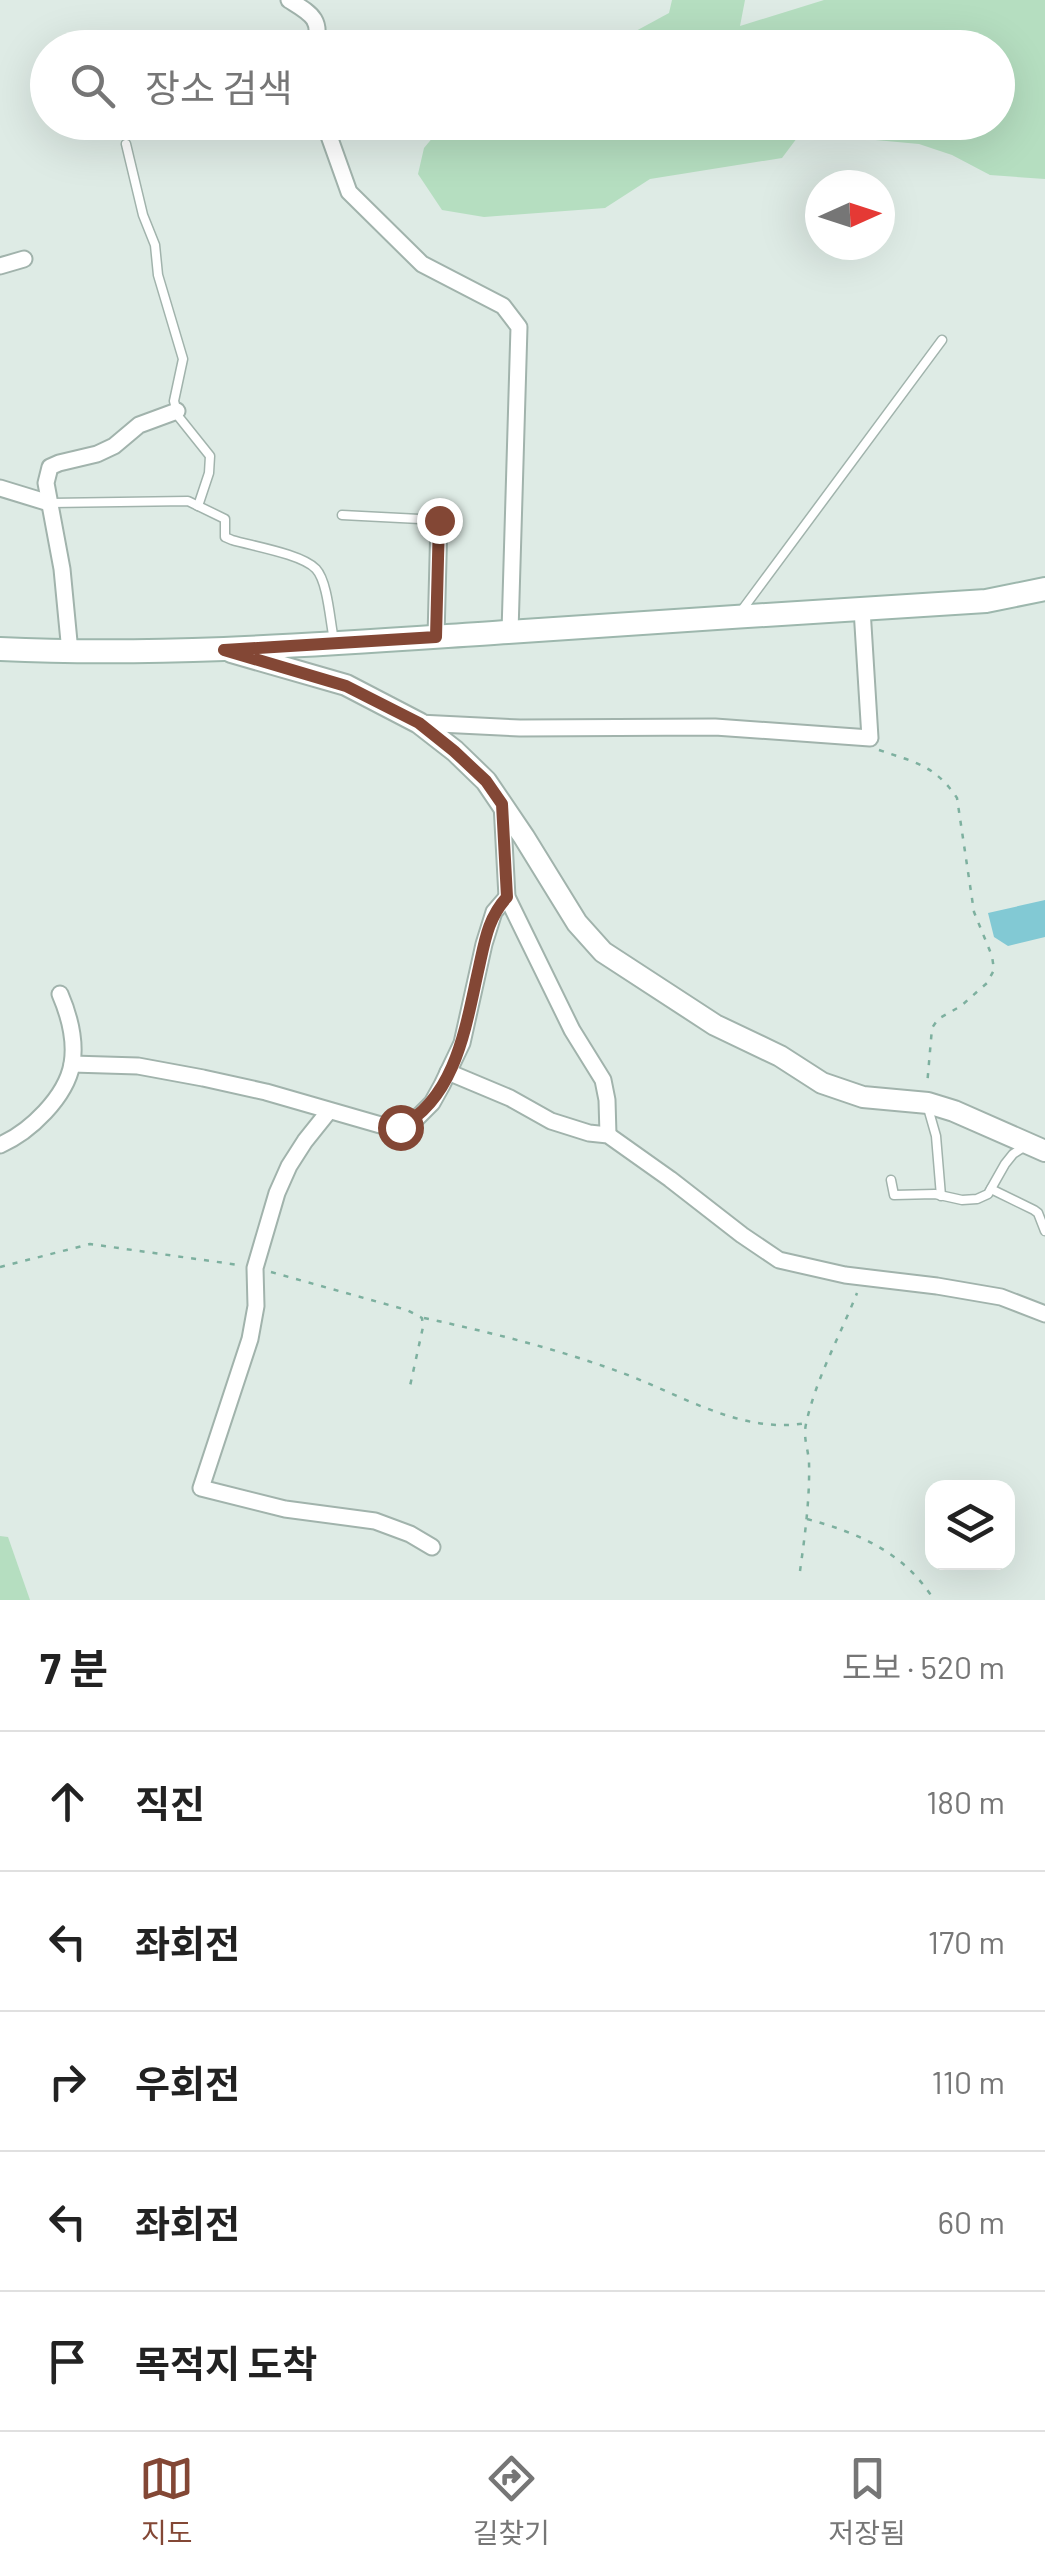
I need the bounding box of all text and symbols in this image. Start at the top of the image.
search box [30,30,1015,140]
icon: search [65,58,120,113]
text: 장소 검색 [145,64,292,110]
north arrow [805,170,895,260]
route end [417,498,463,544]
route start [378,1105,424,1151]
map controls [925,1480,1015,1570]
button: layers [925,1480,1015,1570]
text: 7 분 [40,1642,108,1692]
text: 도보 · 520 m [842,1647,1005,1685]
icon: ahead [40,1774,95,1829]
text: 직진 [135,1780,205,1826]
text: 180 m [926,1782,1005,1820]
icon: left [40,1914,95,1969]
text: 좌회전 [135,1920,240,1966]
text: 170 m [928,1922,1005,1960]
icon: right [40,2054,95,2109]
text: 우회전 [135,2060,240,2106]
text: 110 m [932,2062,1005,2100]
icon: left [40,2194,95,2249]
text: 좌회전 [135,2200,240,2246]
text: 60 m [938,2202,1005,2240]
icon: arrive [40,2334,95,2389]
text: 목적지 도착 [135,2340,317,2386]
tab: 지도 [139,2451,194,2551]
tab: 길찾기 [473,2451,550,2551]
tab: 저장됨 [828,2451,906,2551]

